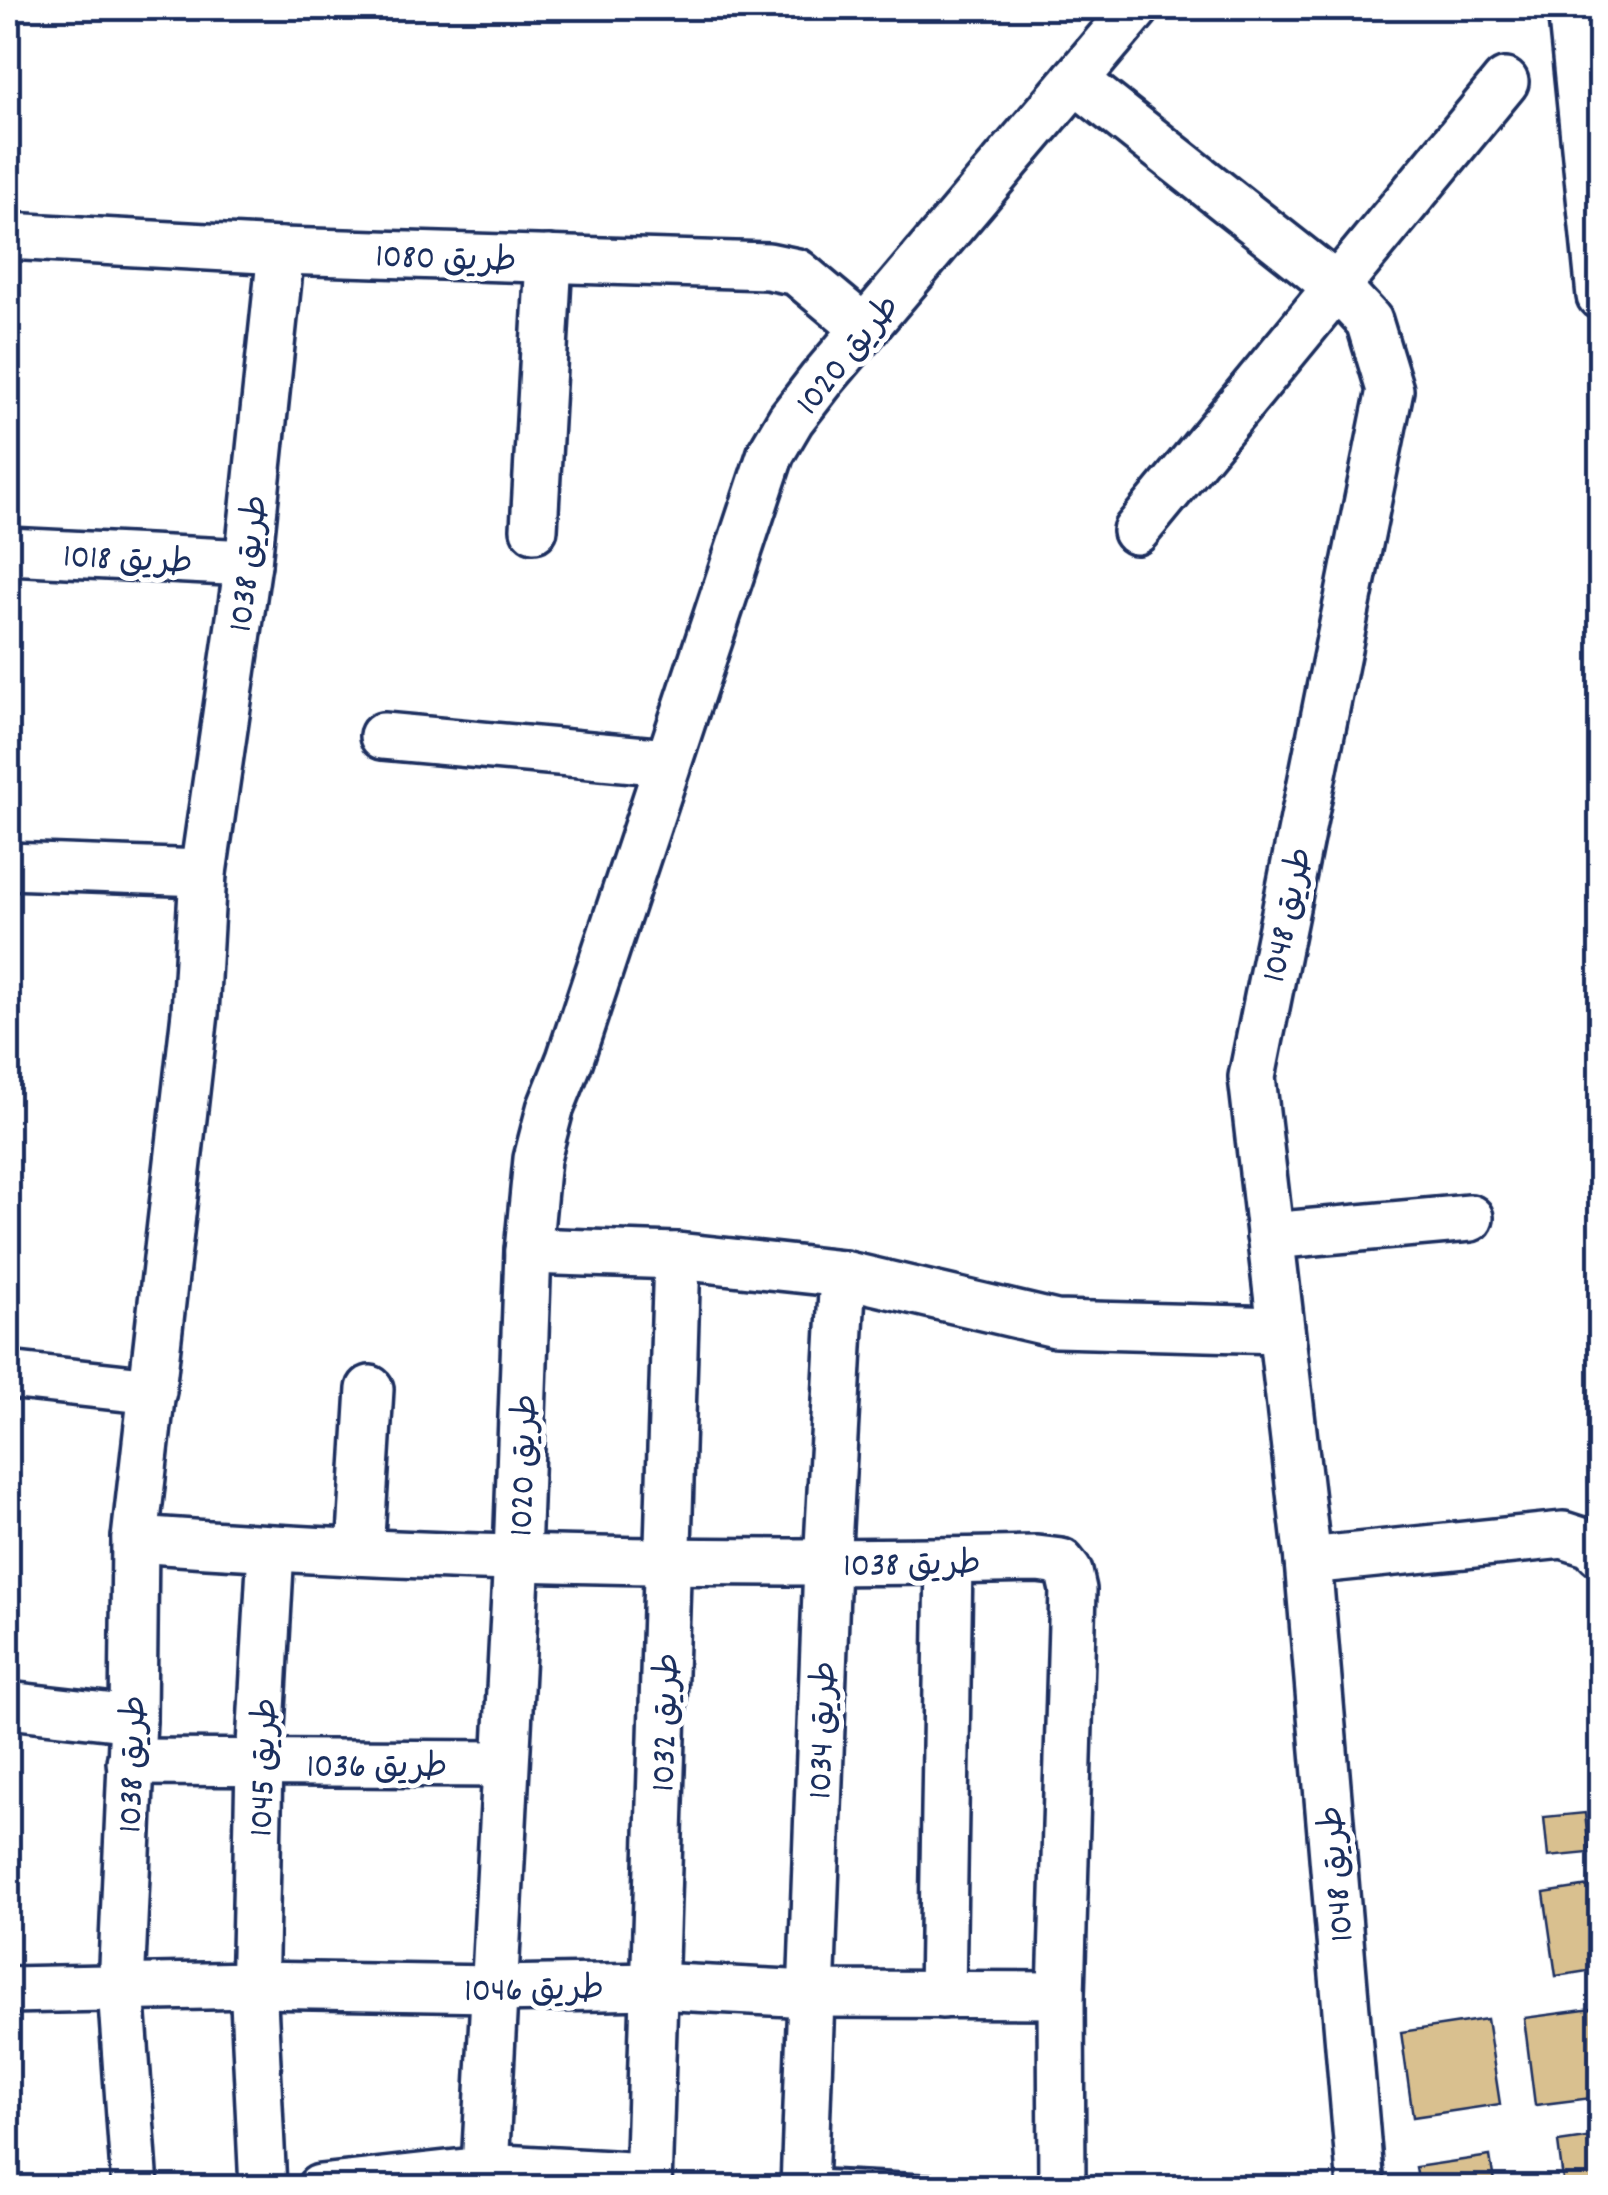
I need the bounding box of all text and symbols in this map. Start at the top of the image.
street label: طريق 1080 [374,234,517,288]
street label: طريق 1020 [786,285,914,427]
street label: طريق 1038 [218,492,284,635]
street label: طريق 1018 [62,534,194,590]
street label: طريق 1048 [1251,843,1329,987]
street label: طريق 1020 [499,1393,553,1537]
street label: طريق 1038 [843,1541,981,1593]
street label: طريق 1032 [641,1652,695,1793]
street label: طريق 1034 [798,1660,852,1800]
street label: طريق 1038 [108,1694,162,1834]
street label: طريق 1045 [239,1697,293,1838]
street label: طريق 1036 [307,1744,447,1794]
street label: طريق 1048 [1308,1803,1370,1944]
street label: طريق 1046 [464,1966,604,2018]

